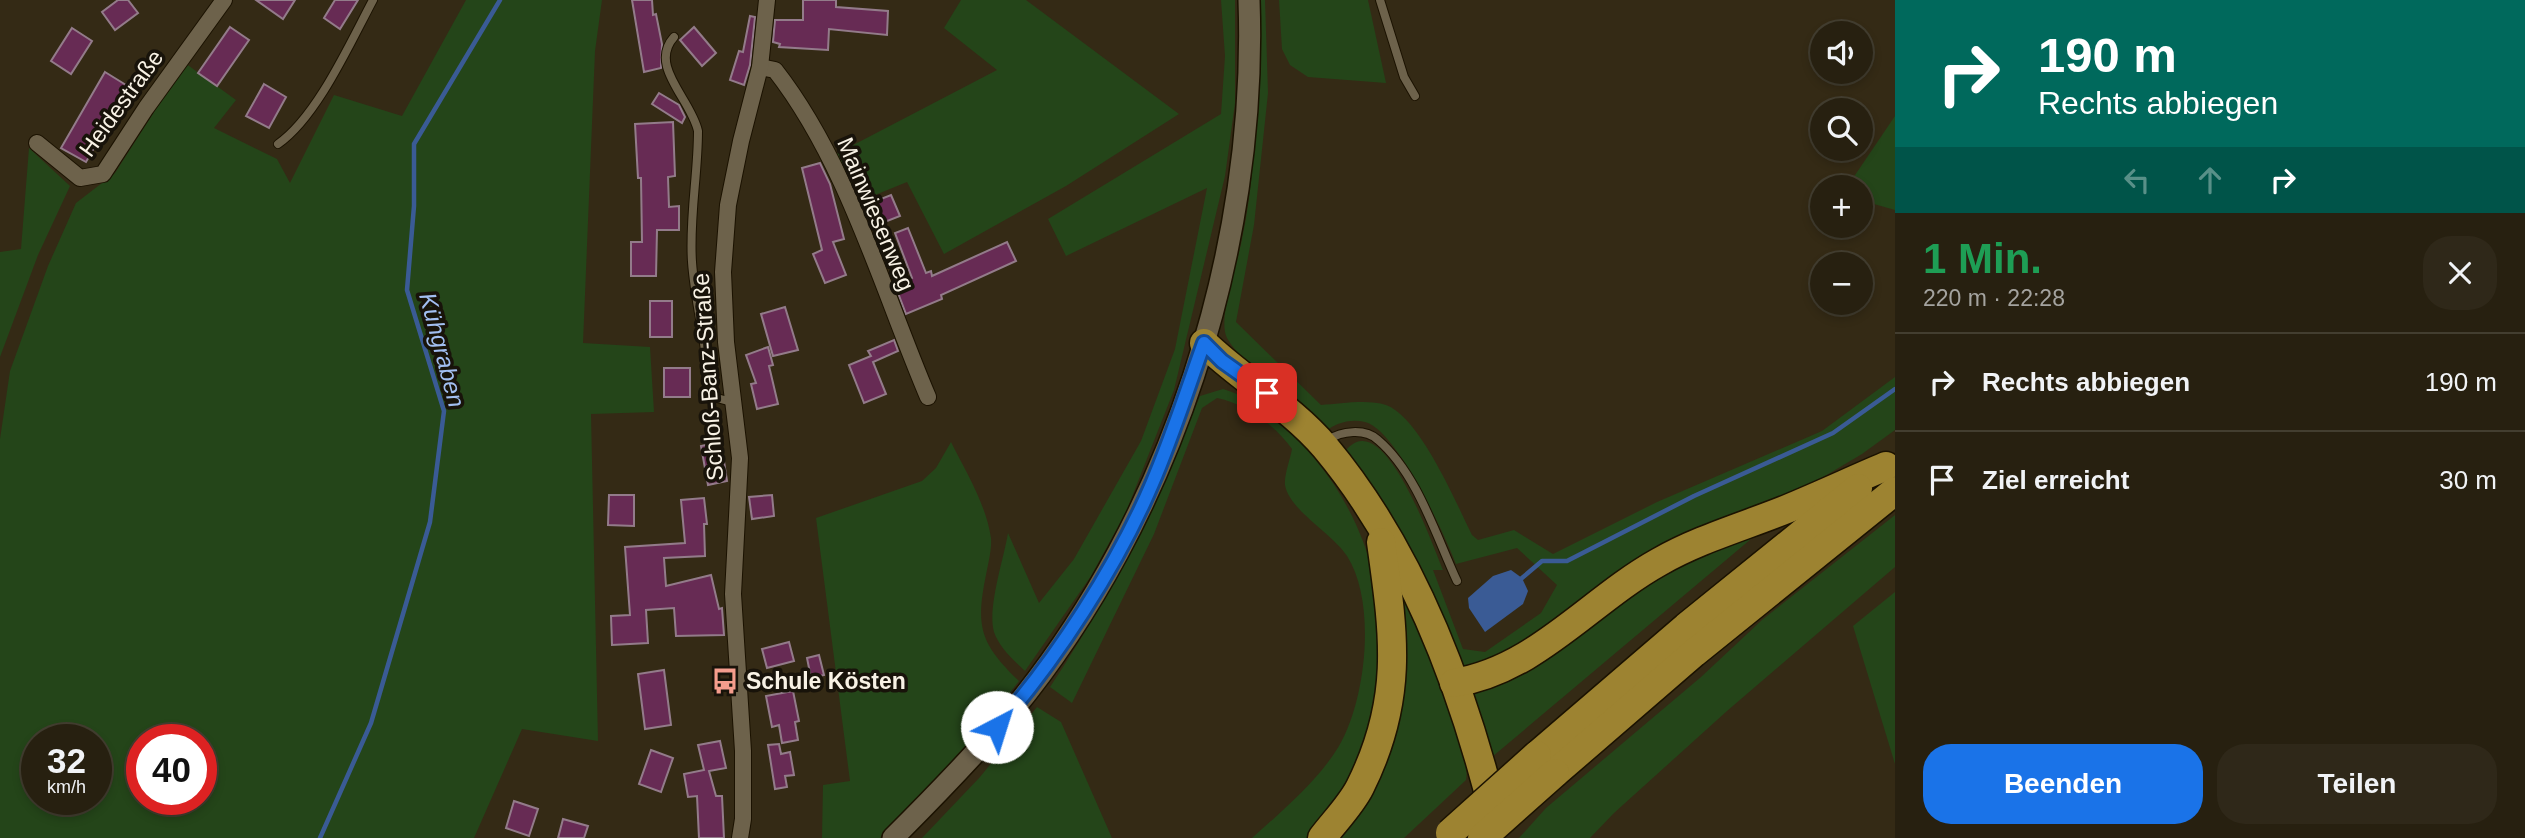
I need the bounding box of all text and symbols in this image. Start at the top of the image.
map controls [1810,21,1873,315]
button: sound [1810,21,1873,84]
icon: right [1923,28,2014,119]
text: 190 m [2038,28,2177,82]
street label: Heidestraße [74,45,168,161]
text: Rechts abbiegen [2038,85,2278,121]
button: search [1810,98,1873,161]
street label: Mainwiesenweg [832,134,920,294]
icon: left [2118,161,2156,199]
icon: ahead [2191,161,2229,199]
icon: right [2264,161,2302,199]
button: + [1810,175,1873,238]
text: 1 Min. [1923,235,2042,282]
button: close [2423,236,2497,310]
button: − [1810,252,1873,315]
street label: Schloß-Banz-Straße [688,272,728,482]
text: 220 m · 22:28 [1923,285,2065,311]
water label: Kühgraben [414,290,471,410]
pin [1237,363,1297,423]
icon: right [1923,363,1961,401]
text: Rechts abbiegen [1982,367,2190,397]
text: 190 m [2425,367,2497,397]
icon: arrive [1248,374,1286,412]
icon: arrive [1923,461,1961,499]
text: Ziel erreicht [1982,465,2129,495]
text: 30 m [2439,465,2497,495]
bus stop icon: Schule Kösten [710,666,740,696]
place label: Schule Kösten [746,668,906,694]
position arrow [960,690,1034,764]
speed limit sign: 40 [126,724,217,815]
text: 32 [47,741,86,780]
button: Beenden [1923,744,2203,824]
button: Teilen [2217,744,2497,824]
text: km/h [47,777,86,797]

